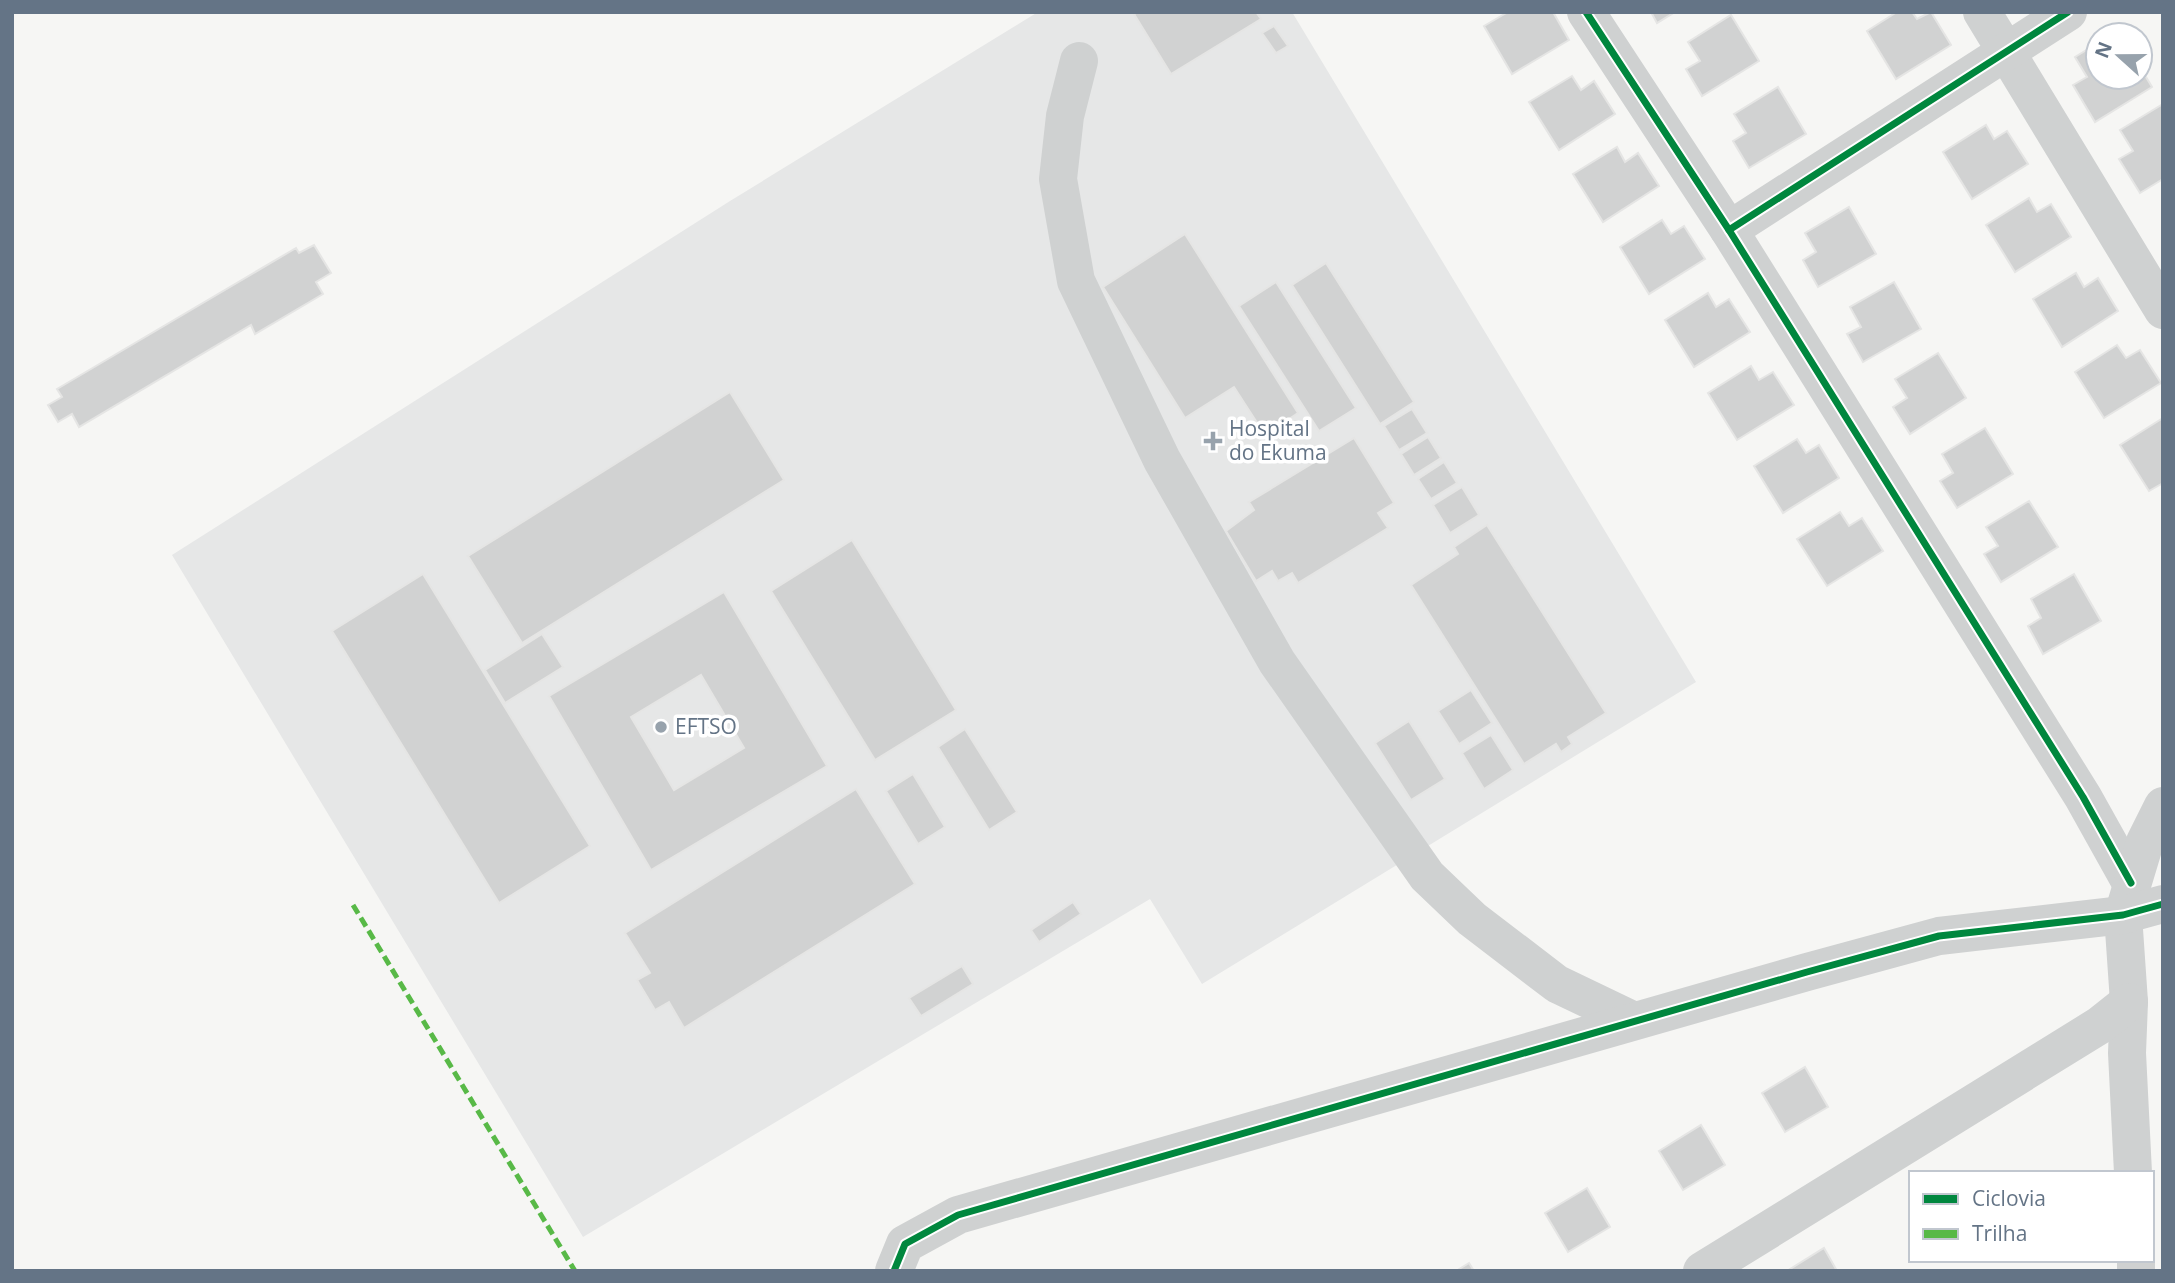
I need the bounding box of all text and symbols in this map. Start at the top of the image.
north arrow [2084,21,2154,91]
text: N [2088,38,2118,62]
place label: Hospital do Ekuma [1229,414,1327,466]
marker: Hospital do Ekuma [1203,431,1223,451]
place label: EFTSO [675,712,737,740]
marker: EFTSO [653,719,669,735]
legend [1909,1171,2154,1262]
text: Ciclovia [1972,1184,2046,1212]
text: Trilha [1972,1219,2027,1247]

